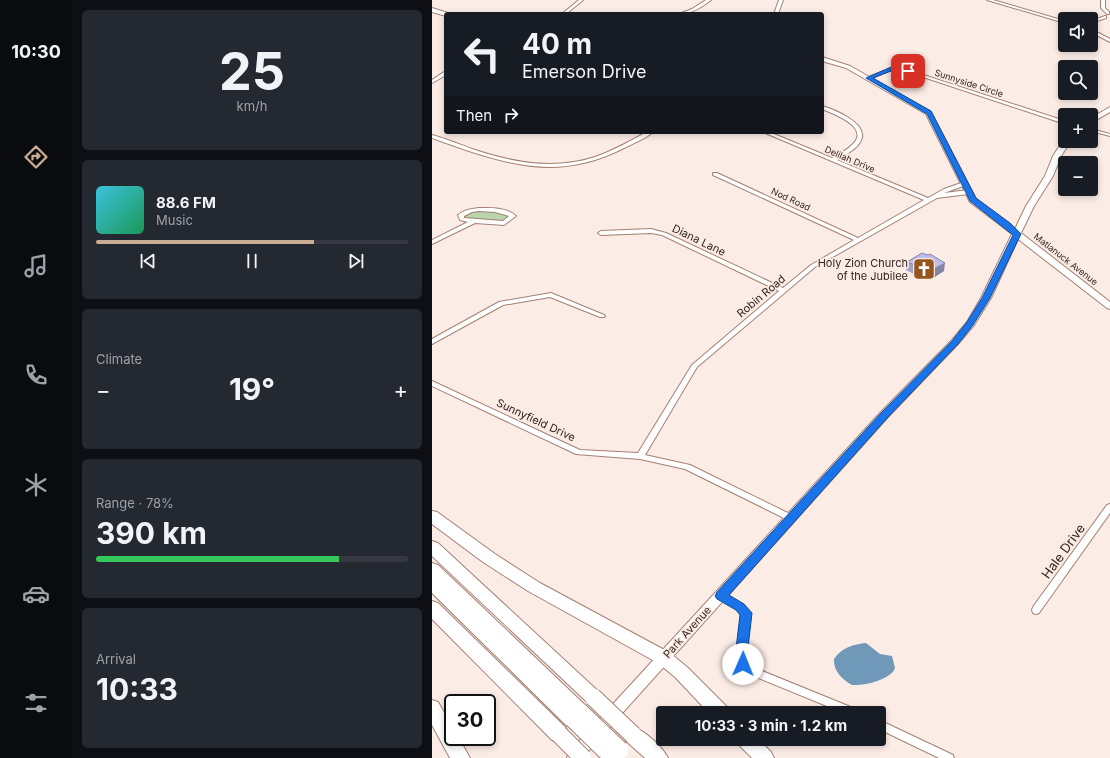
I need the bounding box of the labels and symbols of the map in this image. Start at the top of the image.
pin [891,54,925,88]
street label: Sunnyside Circle [933,67,1005,99]
street label: Delilah Drive [823,143,877,175]
street label: Nod Road [770,185,812,213]
street label: Diana Lane [670,221,728,259]
street label: Matianuck Avenue [1032,231,1100,287]
place label: Holy Zion Church of the Jubilee [818,256,908,283]
church icon: Holy Zion Church of the Jubilee [911,256,937,282]
street label: Robin Road [734,272,788,320]
street label: Sunnyfield Drive [494,396,578,444]
street label: Hale Drive [1038,521,1088,581]
street label: Park Avenue [660,603,714,661]
position arrow [722,643,764,685]
speed limit sign: 30 [444,694,496,746]

